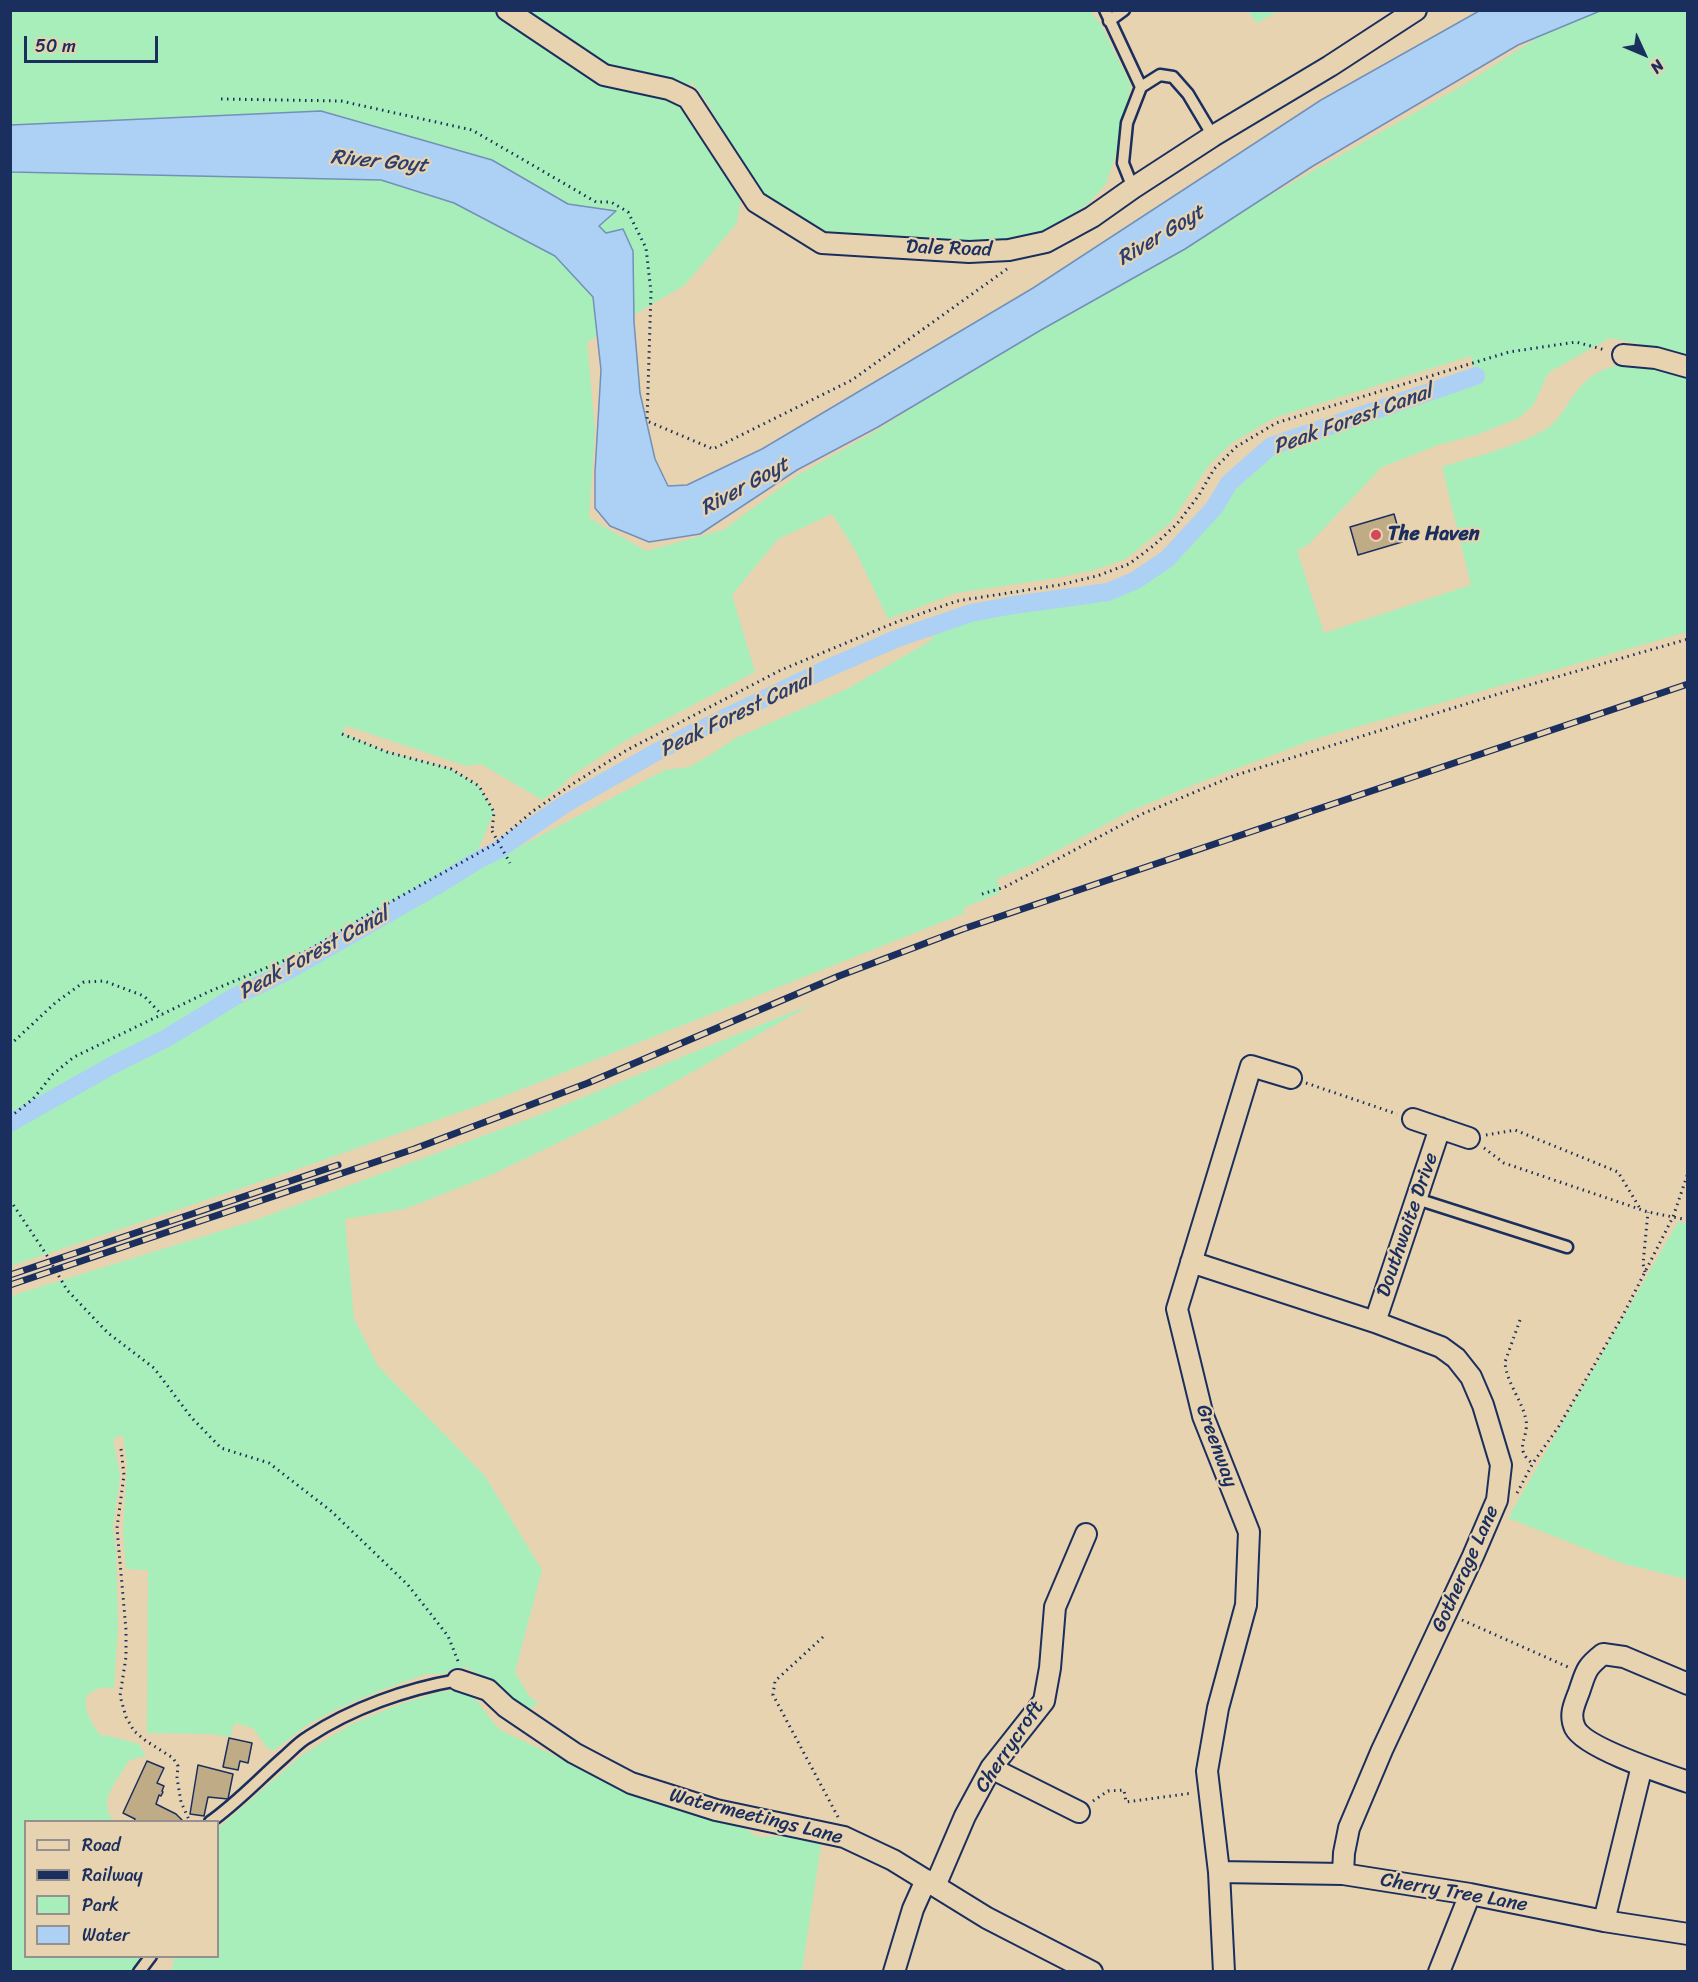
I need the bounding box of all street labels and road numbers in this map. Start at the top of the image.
street label: Dale Road [906,236,992,262]
street label: Douthwaite Drive [1372,1150,1444,1300]
street label: Greenway [1190,1401,1242,1491]
street label: Gotherage Lane [1427,1502,1505,1636]
street label: Cherrycroft [971,1697,1049,1797]
street label: Watermeetings Lane [667,1784,845,1850]
street label: Cherry Tree Lane [1379,1868,1529,1918]

